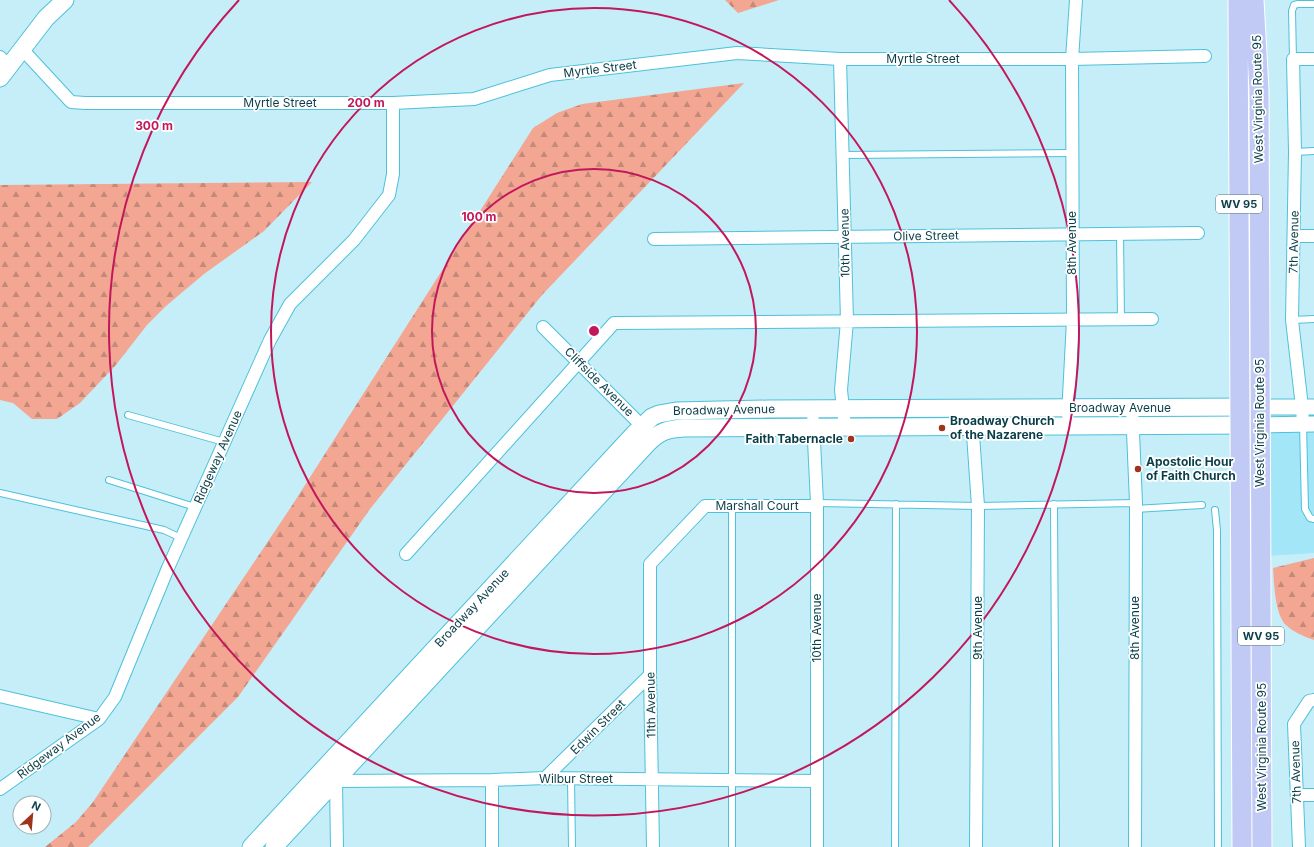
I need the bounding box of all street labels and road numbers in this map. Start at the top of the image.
street label: West Virginia Route 95 [1249,35,1266,163]
street label: Myrtle Street [886,51,960,66]
street label: Myrtle Street [563,57,637,80]
street label: Myrtle Street [243,95,317,110]
road number: WV 95 [1216,195,1262,213]
street label: 10th Avenue [836,208,853,278]
street label: 7th Avenue [1285,210,1302,274]
street label: 8th Avenue [1064,211,1079,275]
street label: Olive Street [893,227,959,244]
street label: Cliffside Avenue [562,344,637,419]
street label: West Virginia Route 95 [1252,359,1267,487]
street label: Broadway Avenue [1069,400,1171,415]
street label: Broadway Avenue [673,401,775,418]
street label: Ridgeway Avenue [190,408,245,506]
street label: Marshall Court [715,498,799,513]
street label: Broadway Avenue [431,565,512,650]
street label: 10th Avenue [809,593,824,663]
street label: 9th Avenue [970,596,985,660]
street label: 8th Avenue [1127,596,1142,660]
road number: WV 95 [1238,627,1284,645]
street label: 11th Avenue [642,672,659,738]
street label: West Virginia Route 95 [1254,683,1269,811]
street label: Edwin Street [567,696,628,757]
street label: Ridgeway Avenue [14,709,103,782]
street label: 7th Avenue [1287,740,1304,804]
street label: Wilbur Street [539,771,613,786]

